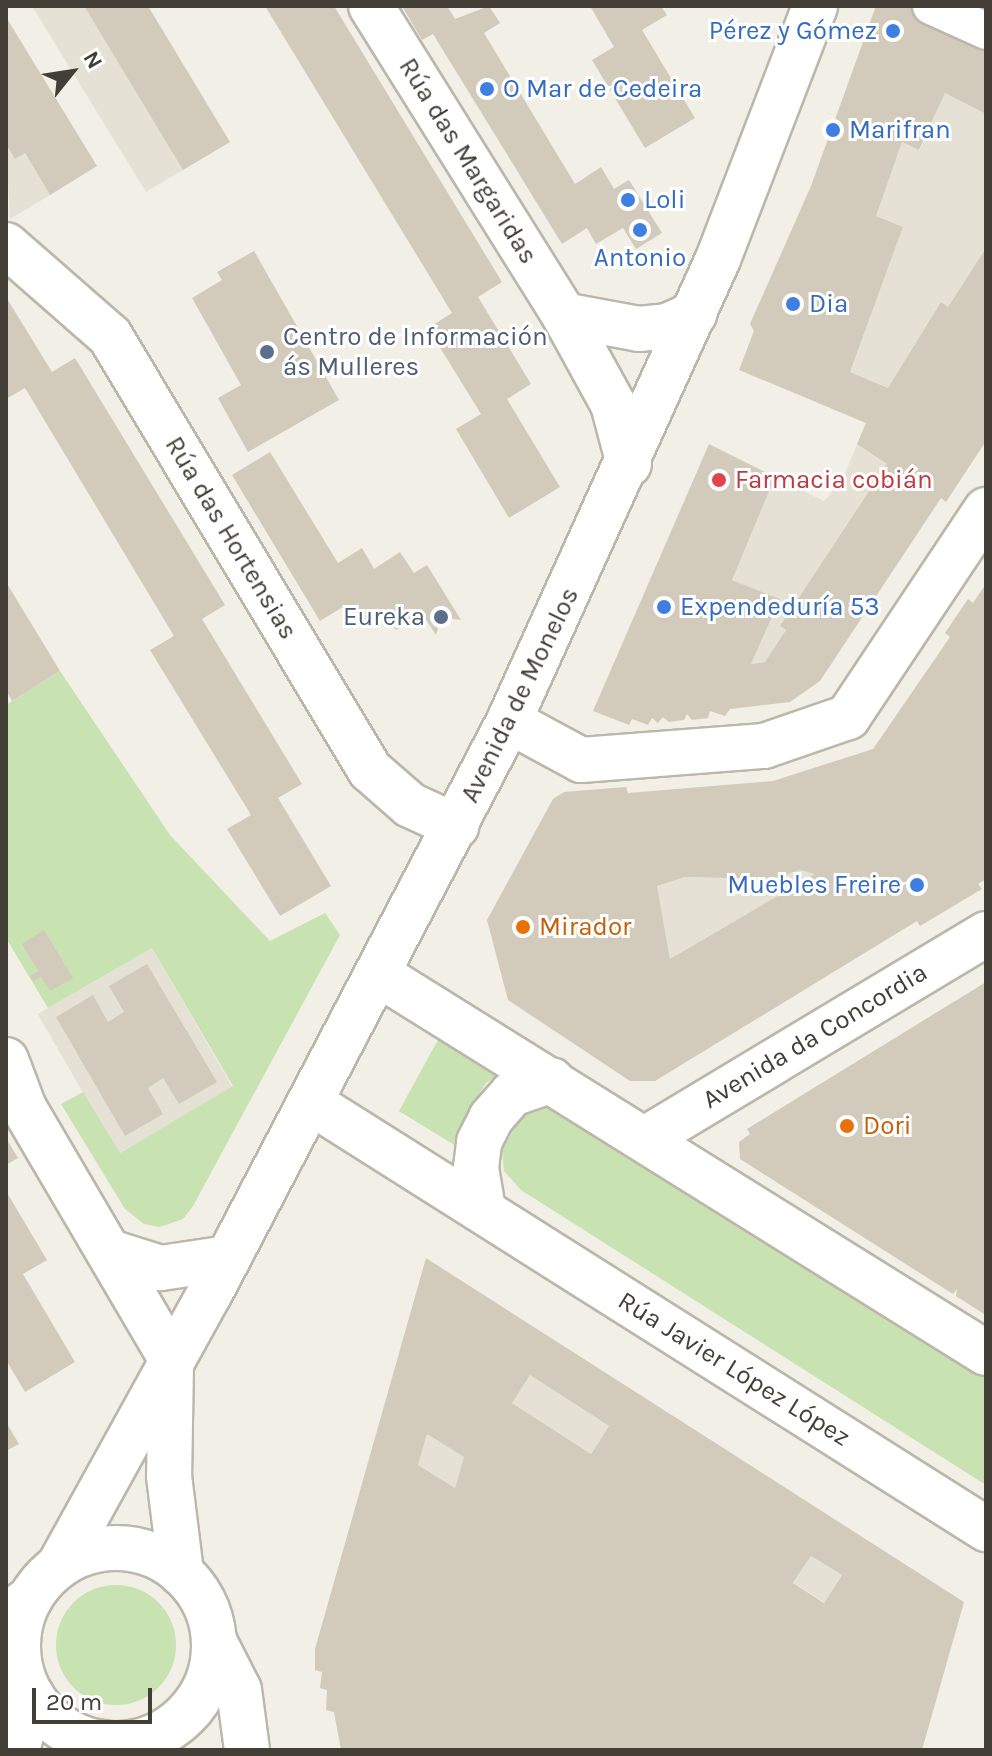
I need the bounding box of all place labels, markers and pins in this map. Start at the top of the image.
place label: Pérez y Gómez [709,15,877,47]
marker: Pérez y Gómez [884,22,902,40]
place label: O Mar de Cedeira [503,73,702,105]
marker: O Mar de Cedeira [478,80,496,98]
place label: Marifran [849,114,951,146]
marker: Marifran [824,121,842,139]
place label: Loli [644,184,685,216]
marker: Loli [619,191,637,209]
marker: Antonio [631,221,649,239]
place label: Antonio [594,242,686,274]
place label: Dia [809,288,848,320]
marker: Dia [784,295,802,313]
place label: Centro de Información ás Mulleres [283,321,548,382]
marker: Centro de Información ás Mulleres [258,343,276,361]
place label: Farmacia cobián [735,464,933,496]
marker: Farmacia cobián [710,471,728,489]
place label: Expendeduría 53 [680,591,880,623]
marker: Expendeduría 53 [655,598,673,616]
place label: Eureka [343,601,425,633]
marker: Eureka [432,608,450,626]
place label: Muebles Freire [727,869,901,901]
marker: Muebles Freire [908,876,926,894]
place label: Mirador [539,911,631,943]
marker: Mirador [514,918,532,936]
place label: Dori [863,1110,912,1142]
marker: Dori [838,1117,856,1135]

